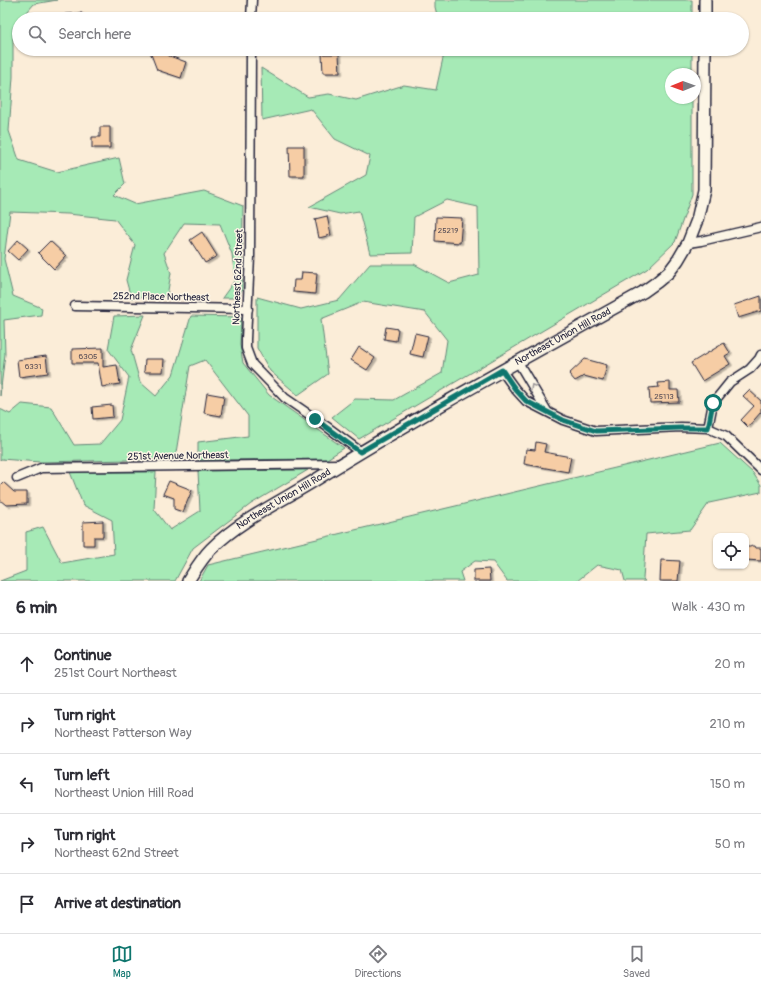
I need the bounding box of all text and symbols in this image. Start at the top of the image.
search box [12,12,749,56]
icon: search [26,23,48,45]
text: Search here [58,25,131,44]
north arrow [665,68,701,104]
house number: 25219 [438,226,458,235]
street label: Northeast 62nd Street [230,228,246,325]
street label: 252nd Place Northeast [113,290,210,304]
street label: Northeast Union Hill Road [513,305,613,368]
house number: 6305 [79,352,97,361]
house number: 6331 [25,362,41,371]
one-way arrow [530,384,537,391]
house number: 25113 [654,392,674,401]
route start [704,394,722,412]
route end [306,410,324,428]
street label: 251st Avenue Northeast [127,449,230,463]
street label: Northeast Union Hill Road [234,466,333,532]
map controls [713,533,749,569]
button: locate [713,533,749,569]
text: 6 min [16,597,57,618]
text: Walk · 430 m [671,599,745,615]
text: Continue [54,646,112,665]
icon: ahead [16,653,38,675]
text: 20 m [714,656,745,672]
text: 251st Court Northeast [54,665,177,681]
text: Turn right [54,706,115,725]
icon: right [16,713,38,735]
text: 210 m [709,716,745,732]
text: Northeast Patterson Way [54,725,191,741]
text: Turn left [54,766,110,785]
icon: left [16,773,38,795]
text: 150 m [710,776,745,792]
text: Northeast Union Hill Road [54,785,194,801]
text: Turn right [54,826,115,845]
icon: right [16,833,38,855]
text: 50 m [715,836,745,852]
text: Northeast 62nd Street [54,845,179,861]
icon: arrive [16,893,38,915]
text: Arrive at destination [54,894,181,913]
tab: Map [111,943,133,980]
tab: Directions [355,943,401,980]
tab: Saved [623,943,650,980]

